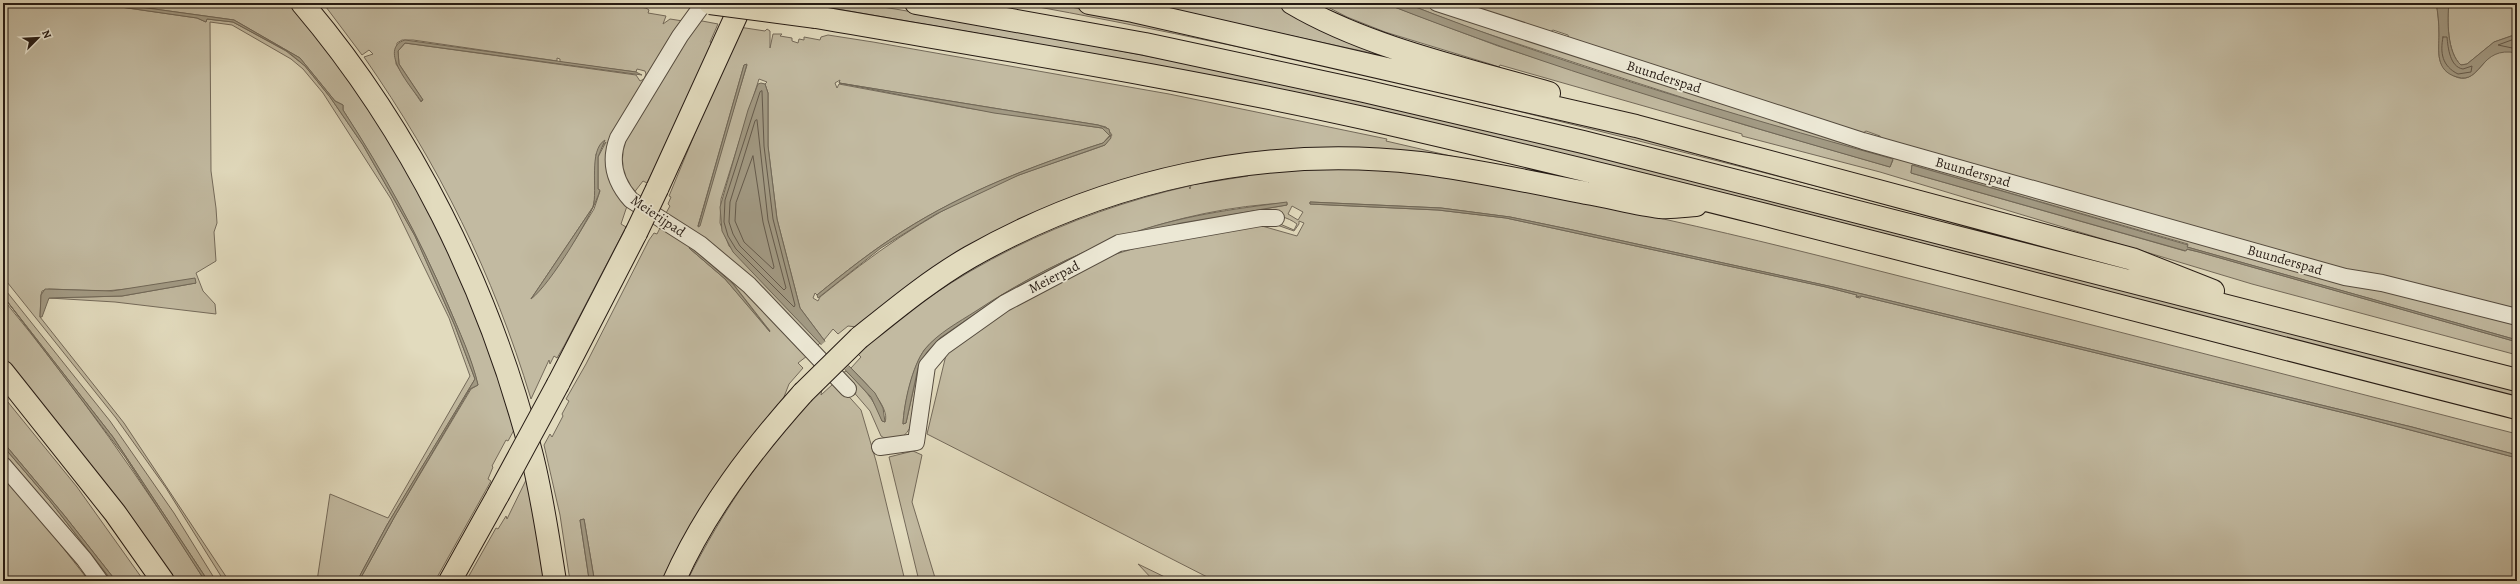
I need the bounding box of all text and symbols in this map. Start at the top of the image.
north arrow [18,18,58,58]
text: N [38,27,55,41]
street label: Buunderspad [1624,56,1704,98]
street label: Buunderspad [1933,152,2013,192]
street label: Meierijpad [627,191,690,242]
street label: Buunderspad [2245,240,2325,280]
street label: Meierpad [1025,256,1083,298]

